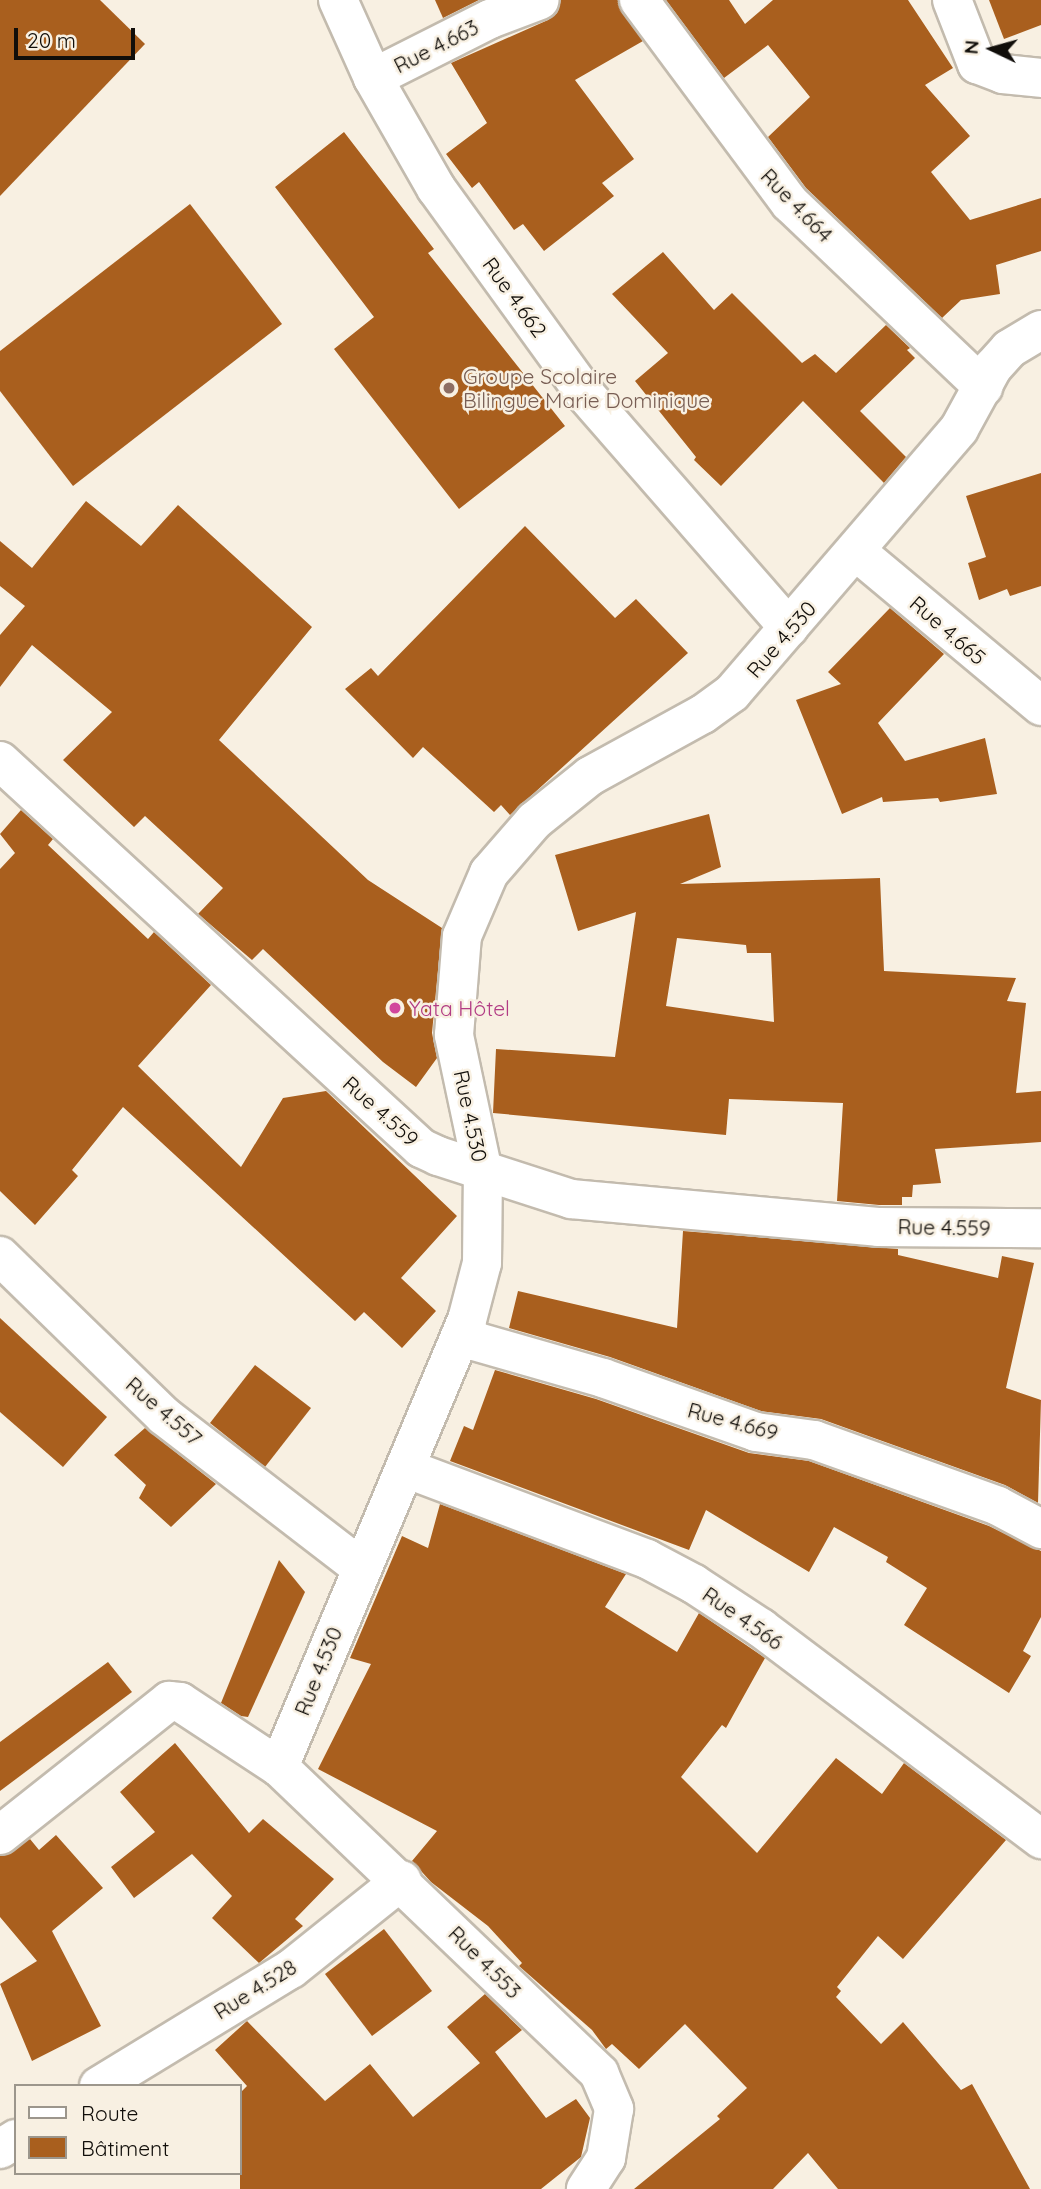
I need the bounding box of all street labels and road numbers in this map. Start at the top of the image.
street label: Rue 4.663 [389,14,483,78]
street label: Rue 4.664 [756,163,838,247]
street label: Rue 4.662 [478,252,552,342]
street label: Rue 4.665 [905,590,991,670]
street label: Rue 4.530 [741,596,821,682]
street label: Rue 4.530 [449,1068,493,1164]
street label: Rue 4.559 [338,1071,424,1151]
street label: Rue 4.559 [897,1214,991,1240]
street label: Rue 4.557 [121,1371,207,1451]
street label: Rue 4.669 [685,1397,781,1445]
street label: Rue 4.566 [698,1581,788,1655]
street label: Rue 4.530 [289,1623,347,1719]
street label: Rue 4.553 [444,1921,526,2003]
street label: Rue 4.528 [209,1954,301,2024]

